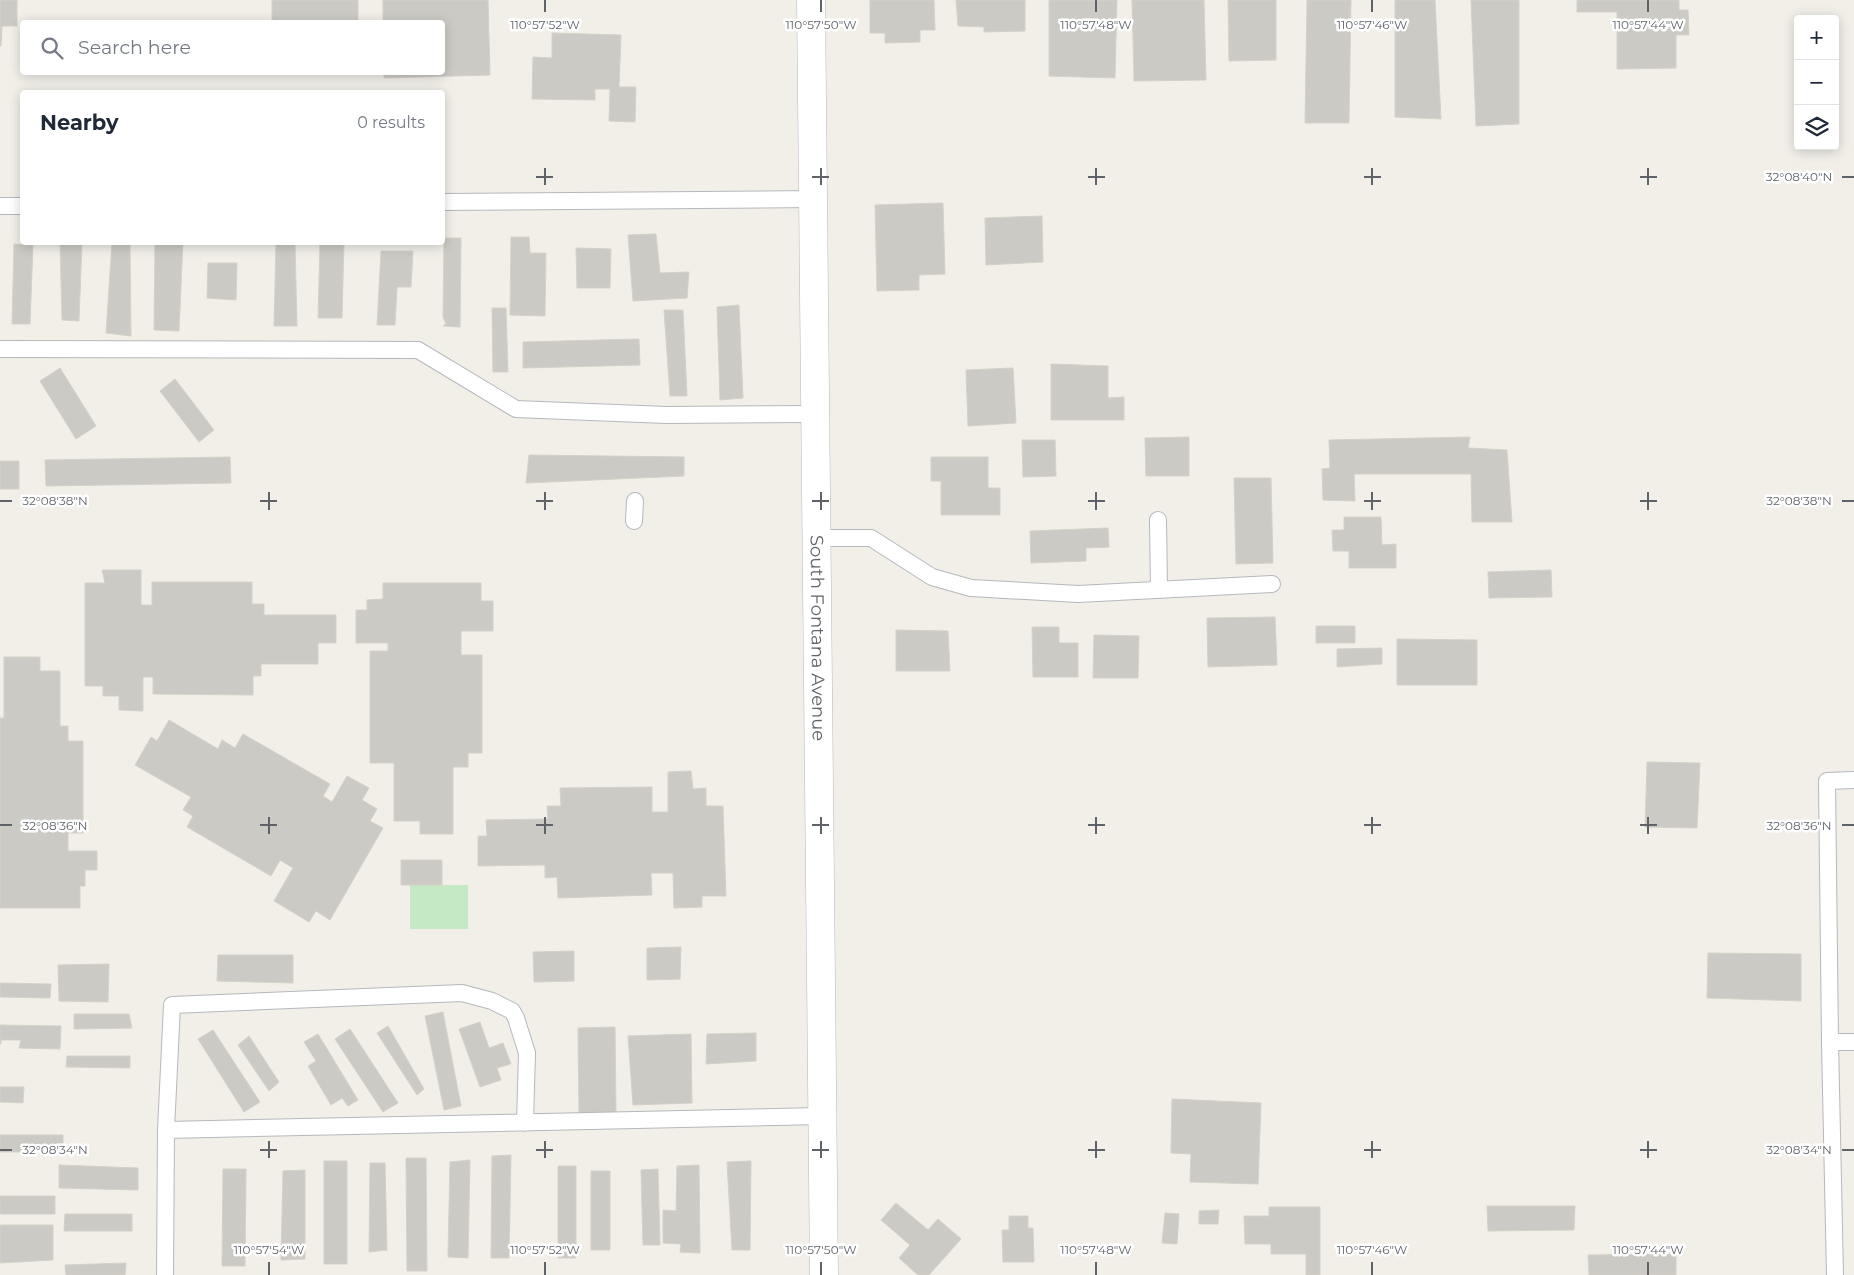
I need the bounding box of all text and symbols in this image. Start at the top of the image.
map controls [1794,15,1839,150]
button: + [1794,15,1839,60]
text: 110°57'52"W [510,17,580,32]
text: 110°57'50"W [786,17,856,32]
text: 110°57'48"W [1060,17,1132,32]
text: 110°57'46"W [1337,17,1407,32]
text: 110°57'44"W [1612,17,1684,32]
search box [20,20,445,75]
icon: search [38,34,66,62]
text: Search here [78,36,191,59]
button: − [1794,60,1839,105]
button: layers [1794,105,1839,150]
text: Nearby [40,110,119,135]
text: 0 results [357,113,425,132]
text: 32°08'40"N [1766,169,1832,184]
text: 32°08'38"N [22,493,88,508]
text: 32°08'38"N [1766,493,1832,508]
street label: South Fontana Avenue [805,535,830,741]
text: 32°08'36"N [22,818,88,833]
text: 32°08'36"N [1766,818,1832,833]
text: 32°08'34"N [22,1142,88,1157]
text: 32°08'34"N [1766,1142,1832,1157]
text: 110°57'54"W [234,1242,304,1257]
text: 110°57'52"W [510,1242,580,1257]
text: 110°57'50"W [786,1242,856,1257]
text: 110°57'48"W [1060,1242,1132,1257]
text: 110°57'46"W [1337,1242,1407,1257]
text: 110°57'44"W [1612,1242,1684,1257]

